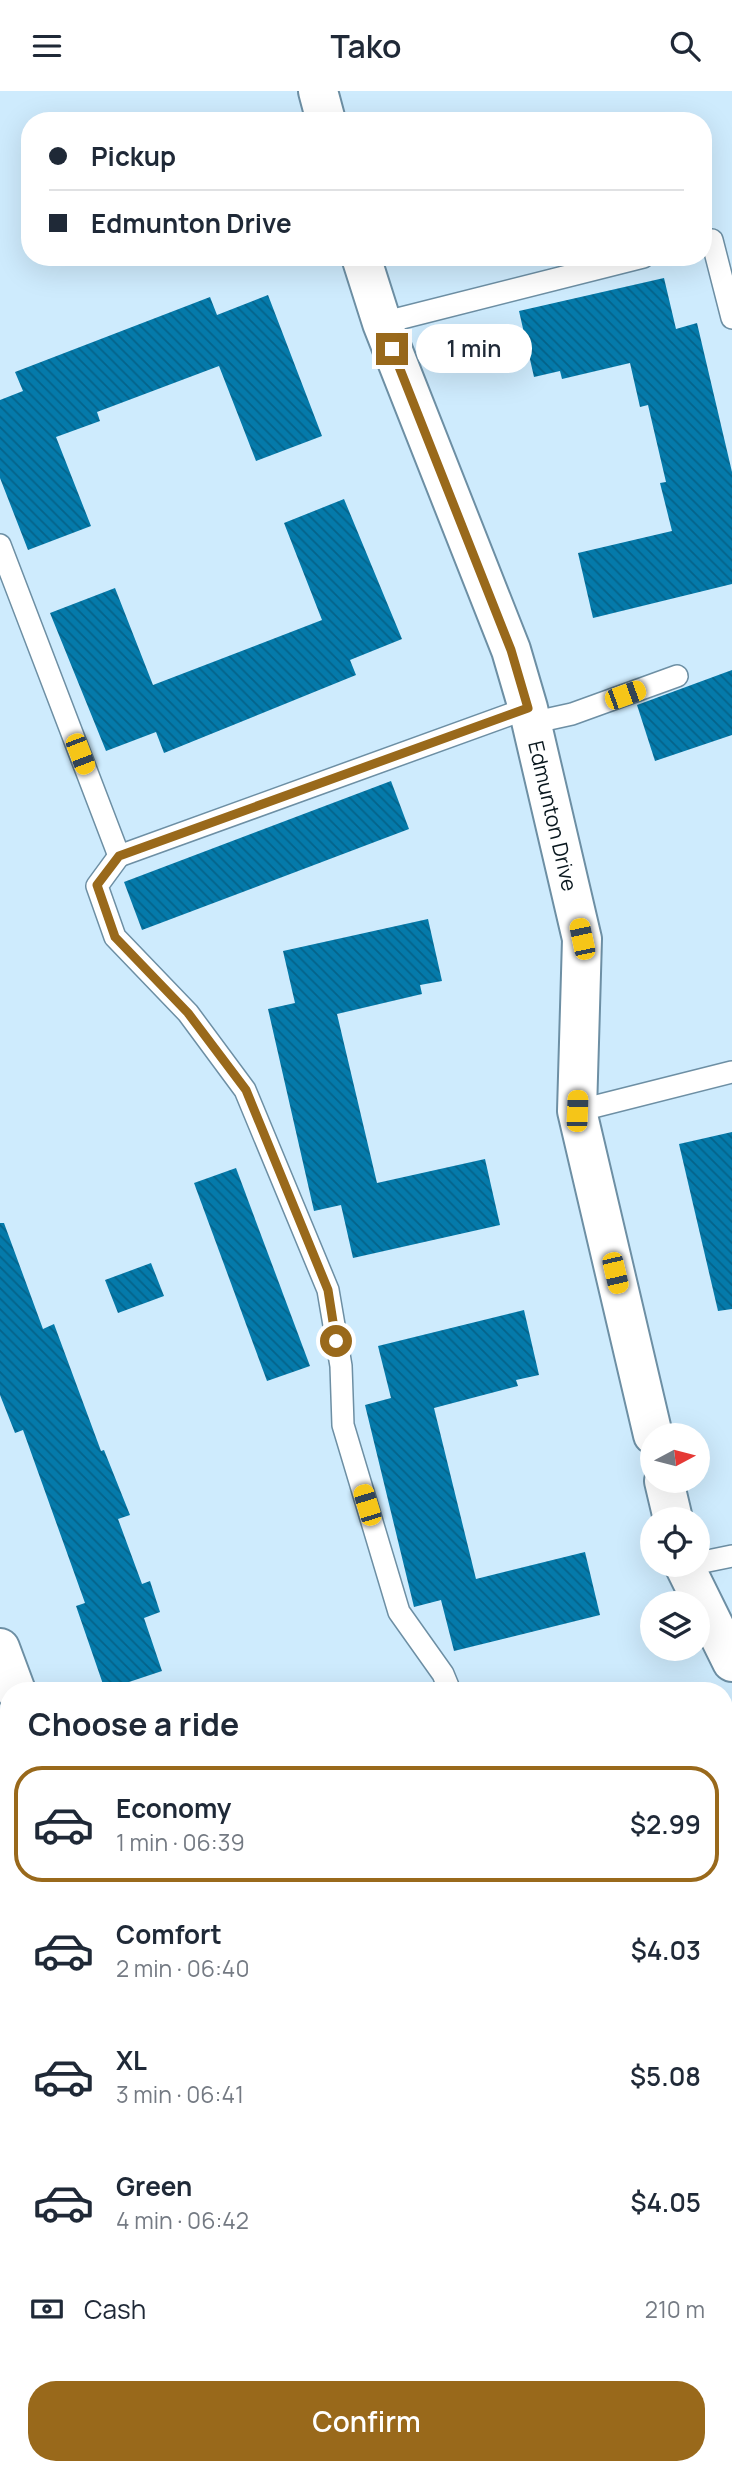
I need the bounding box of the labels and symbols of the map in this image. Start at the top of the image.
callout: 1 min [416,324,532,373]
route end [376,333,408,365]
car [602,678,649,712]
car [63,731,98,777]
street label: Edmunton Drive [522,738,584,894]
car [568,916,597,962]
car [566,1090,589,1132]
car [601,1250,630,1296]
route start [320,1325,352,1357]
north arrow [640,1423,710,1493]
car [351,1482,384,1528]

